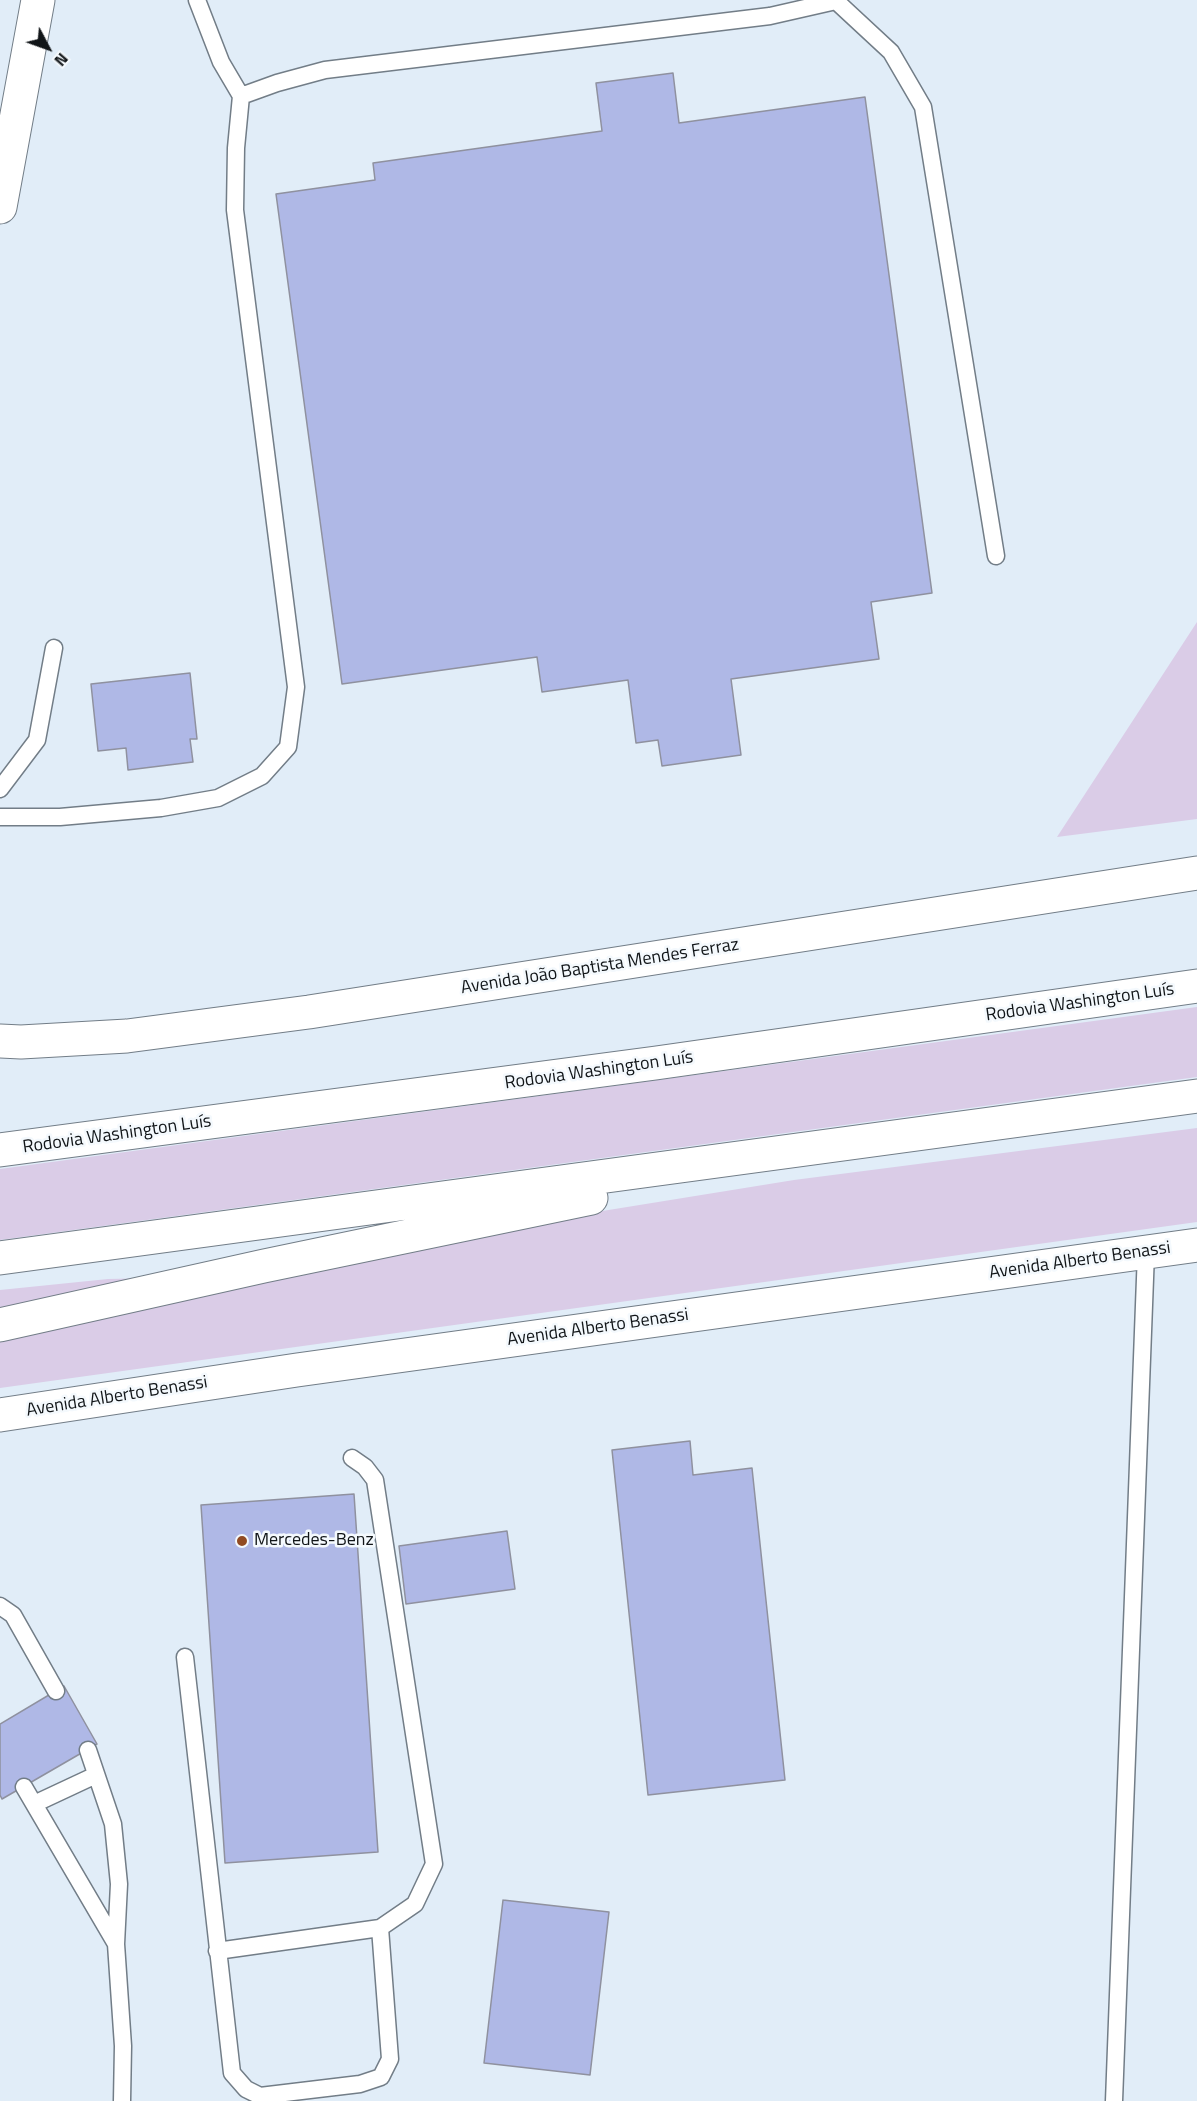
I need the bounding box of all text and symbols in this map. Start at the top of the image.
north arrow [18,18,78,78]
text: N [49,48,74,72]
street label: Avenida João Baptista Mendes Ferraz [459,934,741,1000]
street label: Rodovia Washington Luís [984,979,1176,1027]
street label: Rodovia Washington Luís [503,1047,695,1095]
street label: Rodovia Washington Luís [21,1111,213,1159]
street label: Avenida Alberto Benassi [988,1238,1172,1284]
street label: Avenida Alberto Benassi [506,1305,690,1351]
street label: Avenida Alberto Benassi [25,1372,209,1422]
place label: Mercedes-Benz [254,1530,374,1552]
marker: Mercedes-Benz [235,1534,249,1548]

